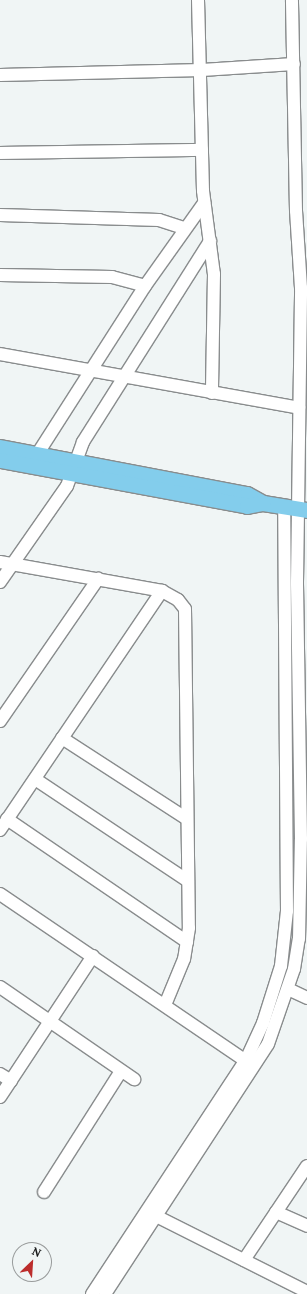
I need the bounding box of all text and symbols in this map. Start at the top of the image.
north arrow [12,1242,52,1282]
text: N [30,1244,43,1260]

